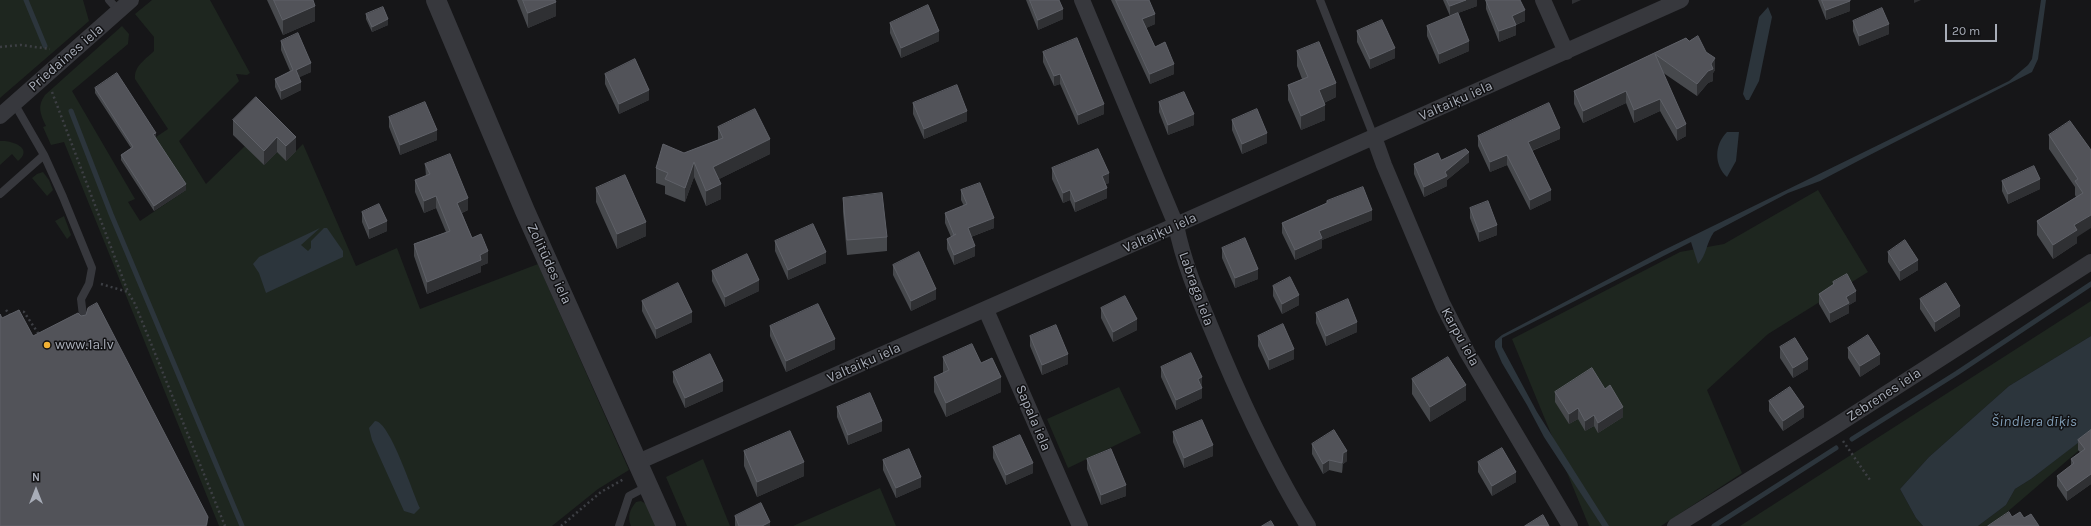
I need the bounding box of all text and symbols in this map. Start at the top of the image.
scale bar [1947,16,1999,42]
street label: Priedaines iela [25,21,107,95]
text: 20 m [1952,24,1980,38]
street label: Valtaiķu iela [1417,77,1495,125]
street label: Valtaiķu iela [1121,209,1199,257]
street label: Zolitūdes iela [523,221,575,307]
street label: Labraga iela [1175,250,1217,328]
street label: Karpu iela [1437,305,1483,369]
place label: www.1a.lv [55,337,114,353]
street label: Valtaiķu iela [825,339,903,387]
marker: www.1a.lv [42,340,52,350]
street label: Zebrenes iela [1844,365,1924,425]
street label: Sapala iela [1012,383,1054,453]
water label: Šindlera dīķis [1991,413,2077,431]
north arrow [16,470,56,510]
text: N [32,471,40,484]

